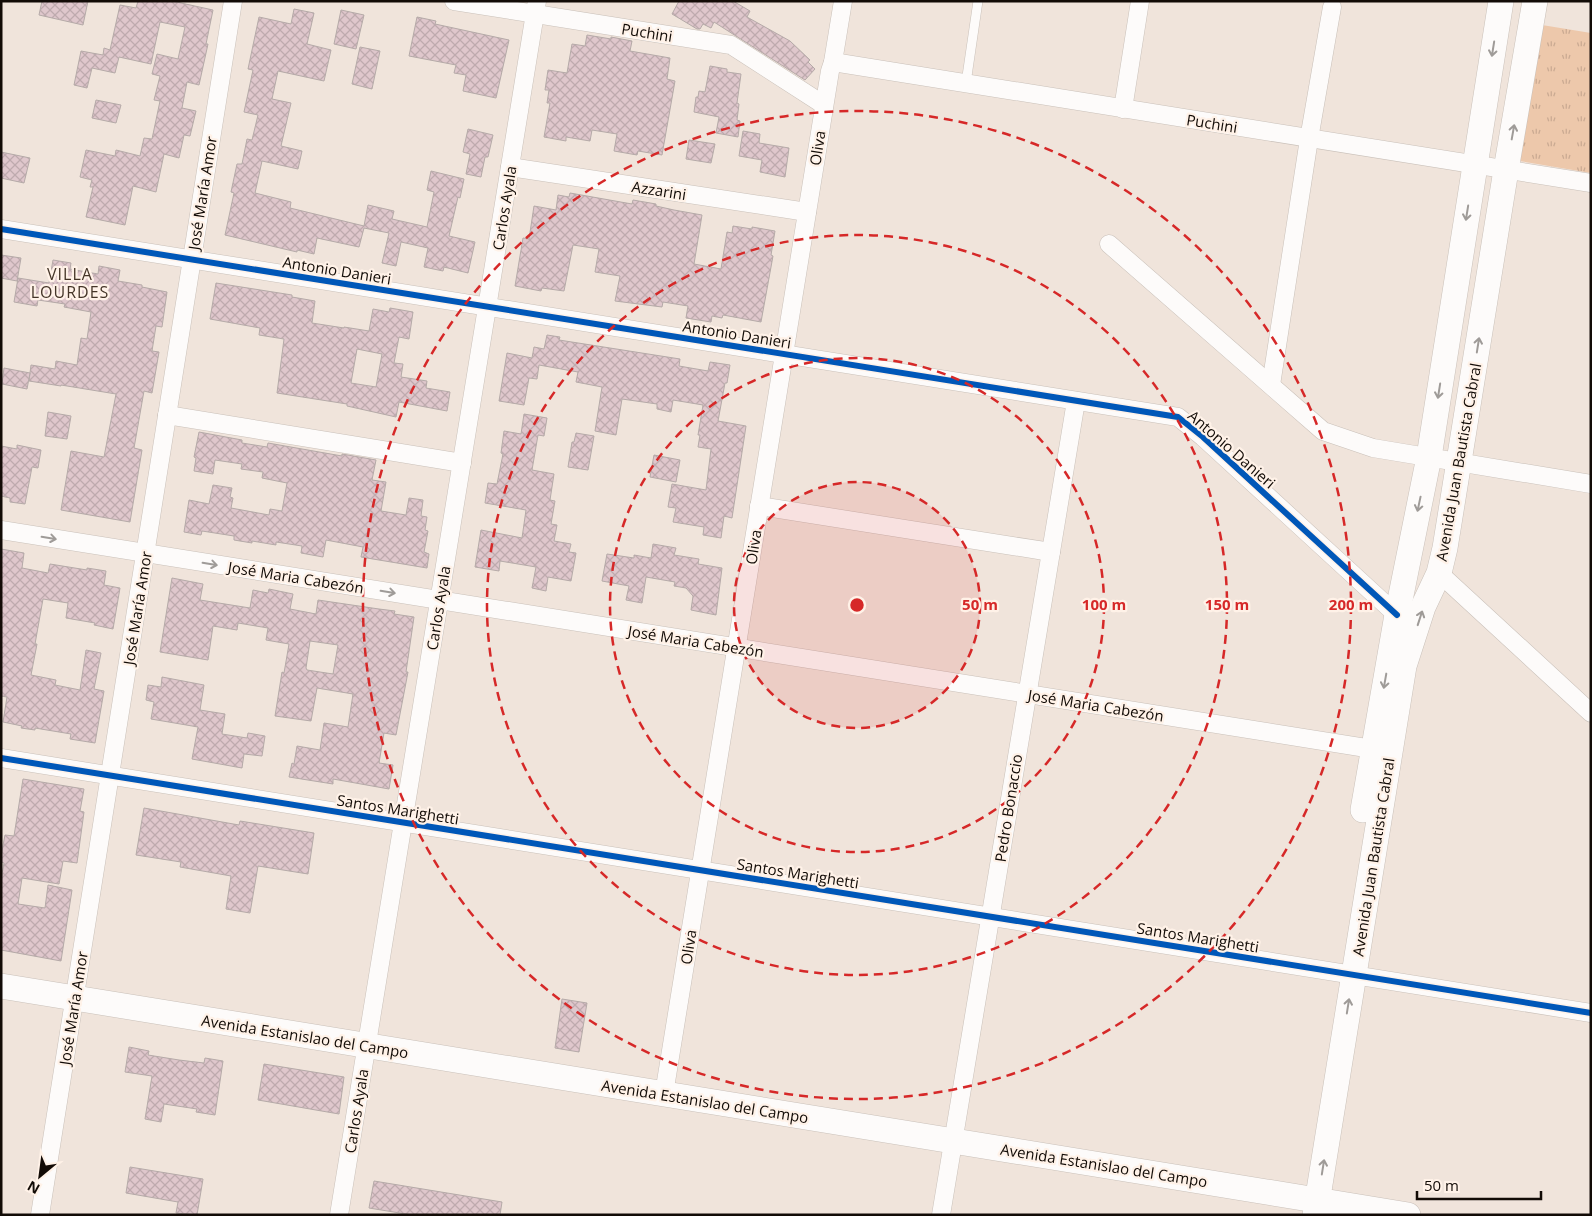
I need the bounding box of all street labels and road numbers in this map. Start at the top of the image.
street label: Puchini [620,18,674,46]
street label: Puchini [1185,109,1239,137]
street label: Oliva [804,129,830,167]
street label: José María Amor [183,135,221,253]
street label: Carlos Ayala [487,164,521,252]
street label: Azzarini [630,176,688,204]
street label: Antonio Danieri [281,252,393,288]
street label: Antonio Danieri [681,316,793,352]
street label: Avenida Juan Bautista Cabral [1431,361,1485,563]
street label: Antonio Danieri [1184,406,1280,492]
street label: Oliva [740,528,766,566]
street label: José María Amor [118,550,156,668]
street label: José Maria Cabezón [225,556,365,598]
street label: Carlos Ayala [421,564,455,652]
street label: José Maria Cabezón [625,620,765,662]
street label: José Maria Cabezón [1025,684,1165,726]
street label: Pedro Bonaccio [990,753,1026,863]
street label: Avenida Juan Bautista Cabral [1347,756,1399,958]
street label: Santos Marighetti [336,789,460,829]
street label: Santos Marighetti [736,853,860,893]
street label: Santos Marighetti [1136,917,1260,957]
street label: Oliva [675,928,701,966]
street label: José María Amor [54,950,92,1068]
street label: Avenida Estanislao del Campo [200,1010,410,1062]
street label: Carlos Ayala [339,1067,373,1155]
street label: Avenida Estanislao del Campo [600,1075,810,1127]
street label: Avenida Estanislao del Campo [999,1139,1209,1191]

